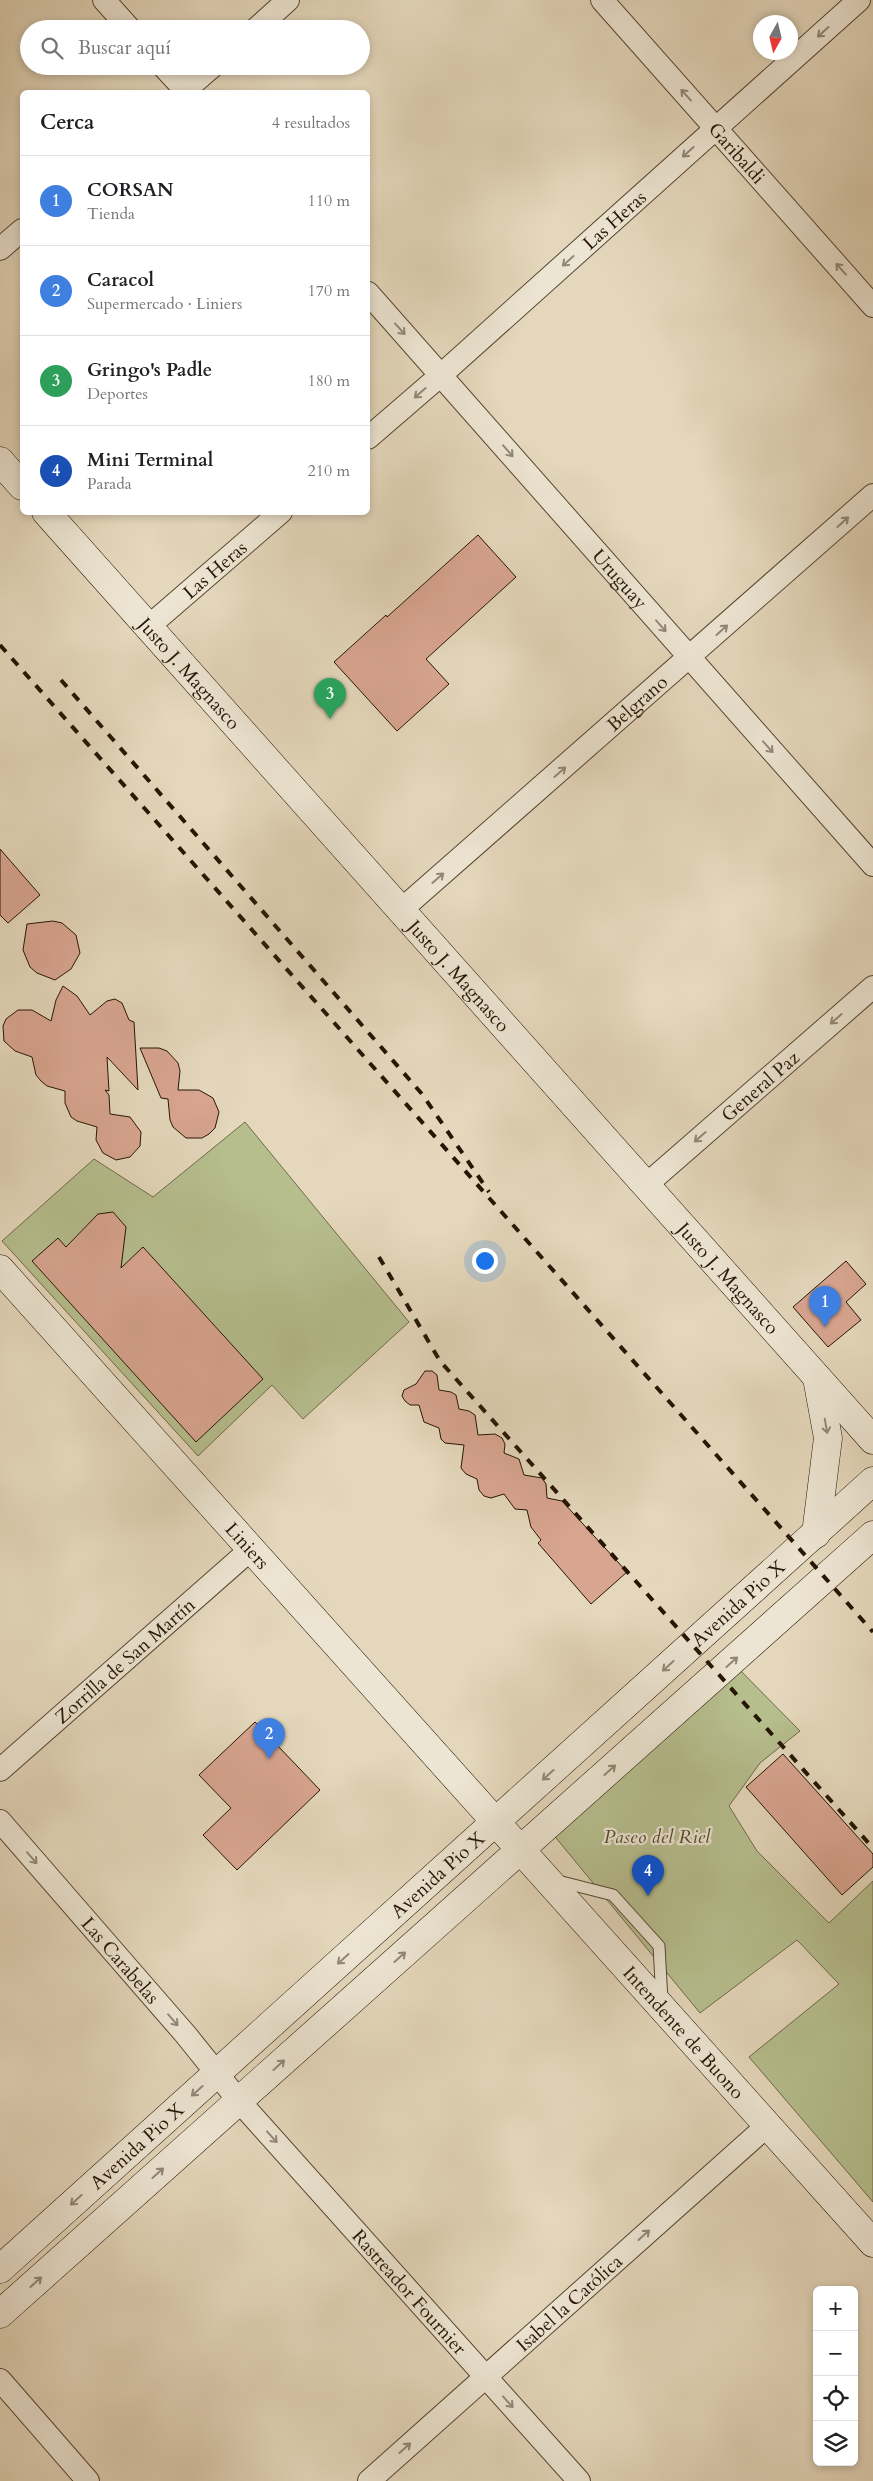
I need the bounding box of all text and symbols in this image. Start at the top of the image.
north arrow [753,15,798,60]
search box [20,20,370,75]
one-way arrow [816,27,829,38]
icon: search [38,34,66,62]
text: Buscar aquí [78,35,171,61]
one-way arrow [681,89,692,102]
text: Cerca [40,108,94,137]
text: 4 resultados [272,112,350,134]
street label: Garibaldi [702,117,771,190]
one-way arrow [682,146,695,158]
text: CORSAN [87,177,174,203]
street label: Las Heras [577,185,652,256]
text: 1 [52,190,60,212]
text: 110 m [308,190,350,212]
text: Tienda [87,203,135,225]
one-way arrow [561,255,574,267]
one-way arrow [835,263,846,276]
text: Caracol [87,267,154,293]
text: 2 [52,280,60,302]
text: 170 m [308,280,350,302]
text: Supermercado · Liniers [87,293,242,315]
one-way arrow [394,322,406,335]
text: Gringo's Padle [87,357,212,383]
text: 3 [52,370,60,392]
text: 180 m [308,370,350,392]
text: Deportes [87,383,148,405]
one-way arrow [414,387,427,398]
one-way arrow [502,444,514,457]
text: Mini Terminal [87,447,213,473]
text: 4 [52,460,60,482]
text: 210 m [308,460,350,482]
text: Parada [87,473,132,495]
one-way arrow [837,516,850,528]
street label: Las Heras [178,535,253,605]
street label: Uruguay [586,544,653,615]
street label: Justo J. Magnasco [130,610,246,736]
one-way arrow [655,619,667,632]
one-way arrow [715,624,728,636]
street label: Belgrano [601,669,674,737]
pin: 3 [314,678,346,719]
one-way arrow [763,741,774,754]
one-way arrow [554,766,567,777]
one-way arrow [431,873,444,884]
street label: Justo J. Magnasco [399,912,515,1038]
one-way arrow [830,1013,843,1024]
street label: General Paz [716,1045,806,1128]
one-way arrow [694,1131,707,1143]
street label: Justo J. Magnasco [669,1215,785,1340]
your location [472,1248,498,1274]
pin: 1 [809,1286,841,1327]
one-way arrow [821,1417,831,1433]
street label: Liniers [219,1517,275,1575]
street label: Avenida Pio X [686,1554,791,1653]
street label: Zorrilla de San Martín [50,1592,201,1730]
one-way arrow [725,1656,738,1668]
one-way arrow [662,1661,675,1672]
pin: 2 [253,1718,285,1759]
one-way arrow [604,1764,617,1776]
one-way arrow [541,1769,554,1781]
park label: Paseo del Riel [604,1824,711,1850]
street label: Avenida Pio X [385,1826,491,1924]
one-way arrow [26,1851,38,1864]
pin: 4 [632,1855,664,1896]
street label: Las Carabelas [75,1911,165,2010]
one-way arrow [394,1951,407,1963]
one-way arrow [337,1953,350,1965]
street label: Intendente de Buono [617,1961,750,2105]
one-way arrow [167,2013,178,2026]
one-way arrow [272,2060,285,2071]
one-way arrow [190,2085,203,2097]
street label: Avenida Pio X [85,2097,190,2196]
one-way arrow [266,2131,277,2144]
one-way arrow [151,2168,164,2179]
one-way arrow [69,2194,82,2206]
street label: Rastreador Fournier [346,2224,472,2361]
one-way arrow [637,2229,650,2241]
street label: Isabel la Católica [511,2249,628,2358]
one-way arrow [30,2276,43,2287]
map controls [813,2286,858,2466]
button: + [813,2286,858,2331]
button: − [813,2331,858,2376]
button: locate [813,2376,858,2421]
one-way arrow [502,2395,514,2408]
button: layers [813,2421,858,2466]
one-way arrow [399,2442,412,2454]

